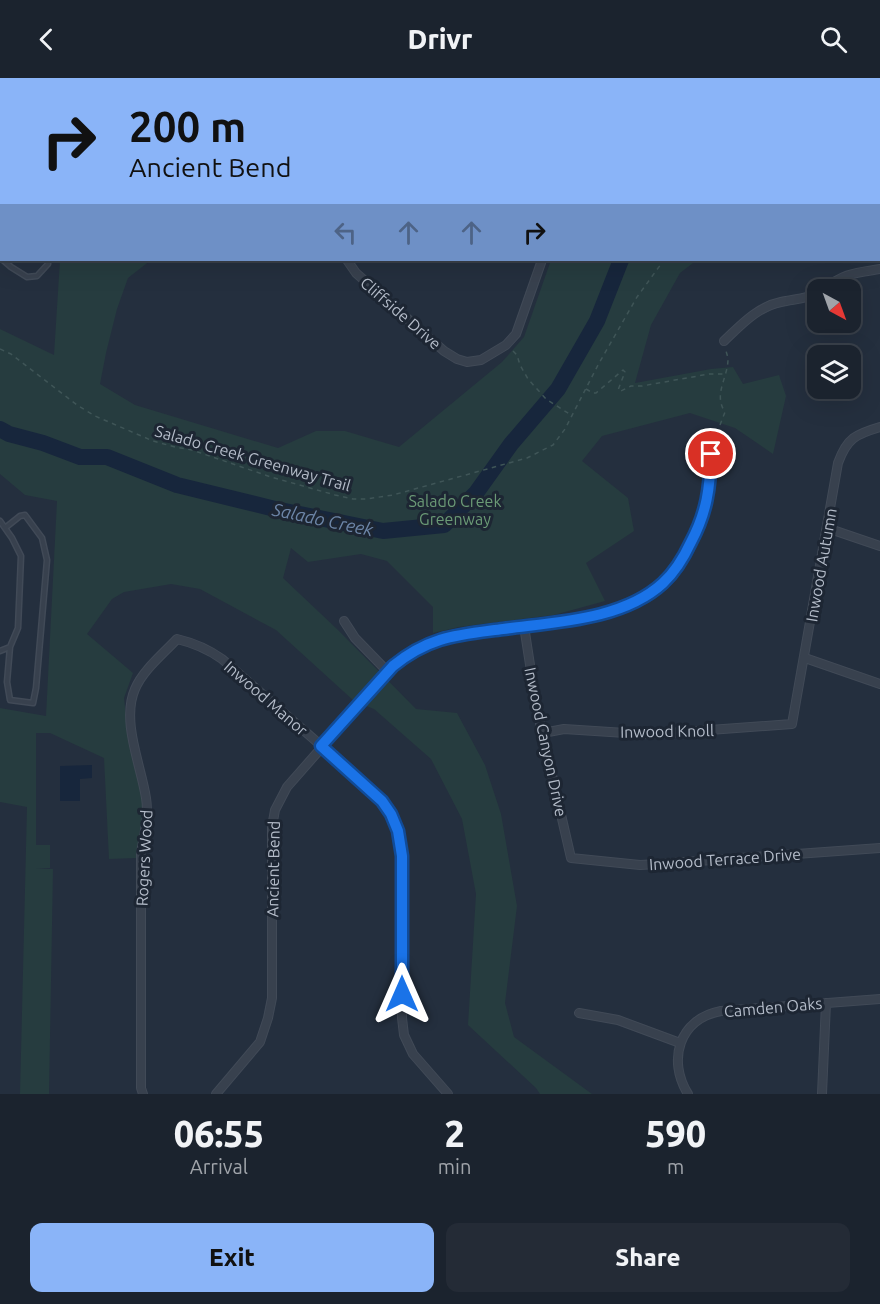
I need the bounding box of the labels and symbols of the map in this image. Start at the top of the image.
street label: Cliffside Drive [357,273,445,353]
north arrow [807,279,861,333]
street label: Salado Creek Greenway Trail [153,421,353,495]
pin [685,428,736,479]
park label: Salado Creek Greenway [408,492,502,528]
water label: Salado Creek [270,498,376,540]
street label: Inwood Autumn [802,507,840,623]
street label: Inwood Manor [221,657,311,739]
street label: Inwood Canyon Drive [521,666,571,818]
street label: Inwood Knoll [620,721,714,741]
street label: Rogers Wood [132,809,156,907]
street label: Ancient Bend [263,821,283,917]
street label: Inwood Terrace Drive [648,845,802,873]
position arrow [370,962,434,1026]
street label: Camden Oaks [723,994,823,1020]

